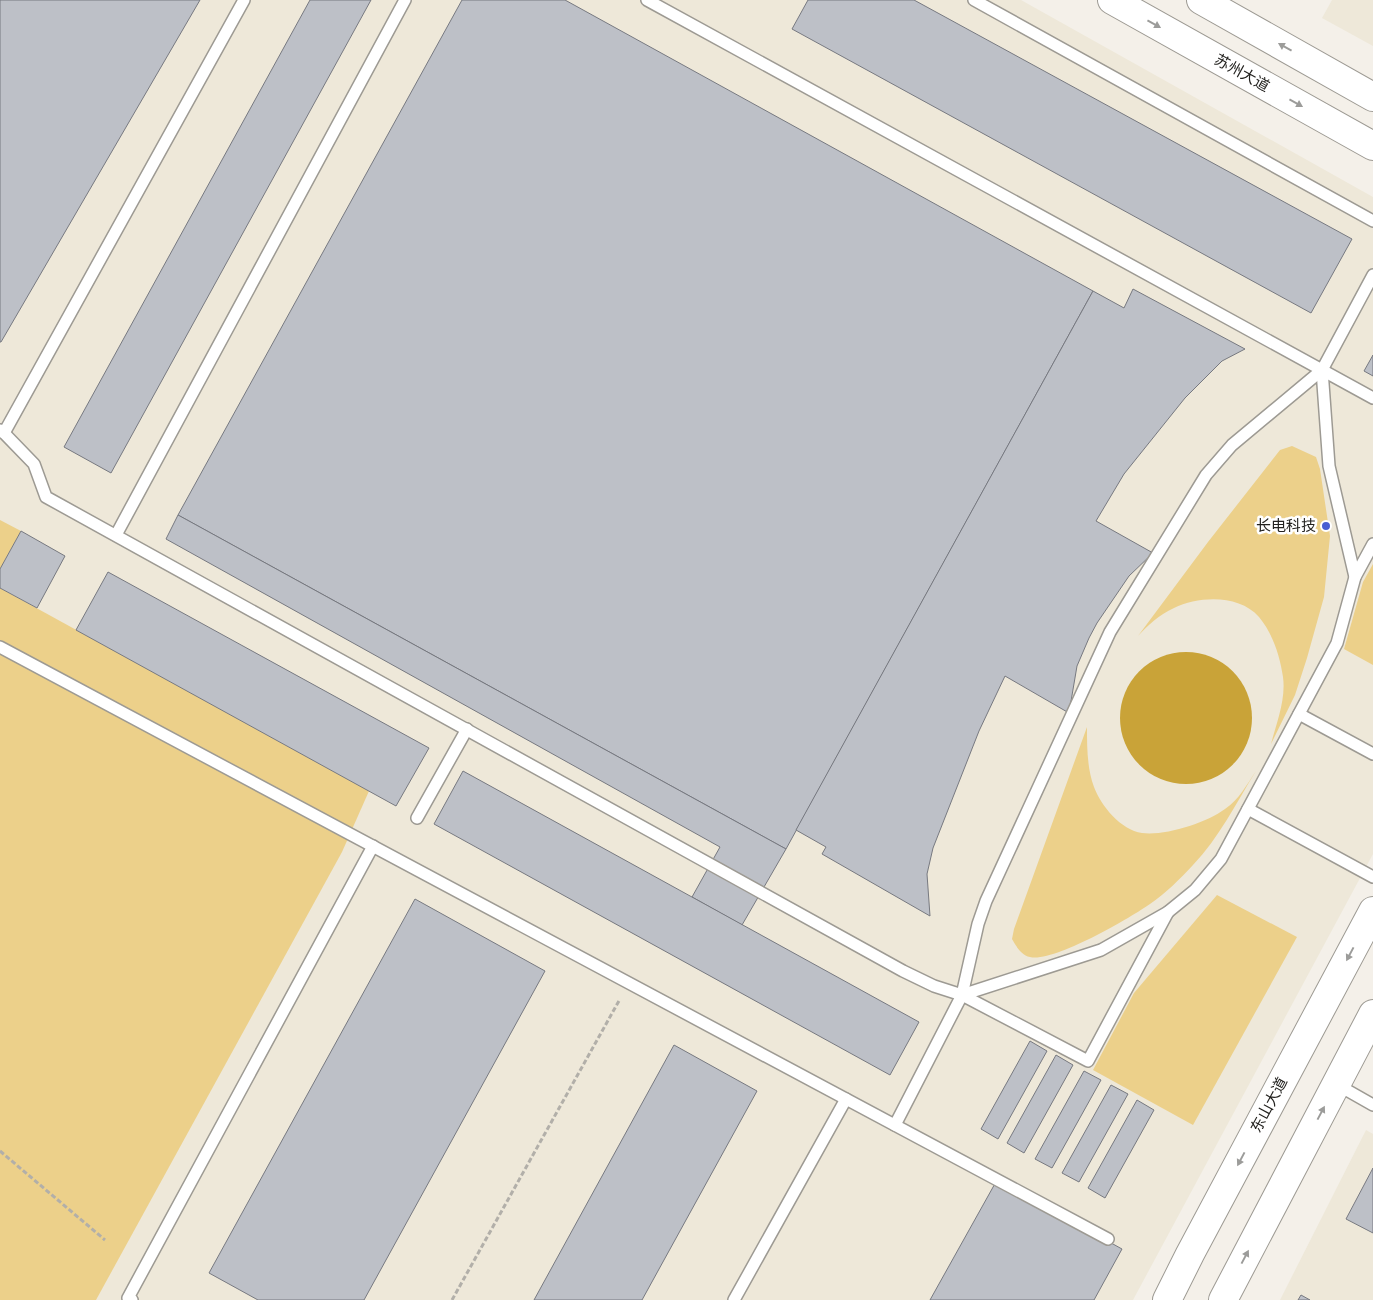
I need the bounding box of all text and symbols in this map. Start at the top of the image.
one-way arrow [1147,20,1162,28]
one-way arrow [1277,43,1292,51]
street label: 苏州大道 [1211,49,1274,95]
one-way arrow [1289,99,1304,107]
place label: 长电科技 [1256,515,1316,535]
marker: 长电科技 [1320,520,1332,532]
one-way arrow [1346,946,1354,961]
street label: 东山大道 [1245,1073,1291,1136]
one-way arrow [1317,1106,1325,1120]
one-way arrow [1237,1151,1245,1166]
one-way arrow [1241,1250,1249,1264]

